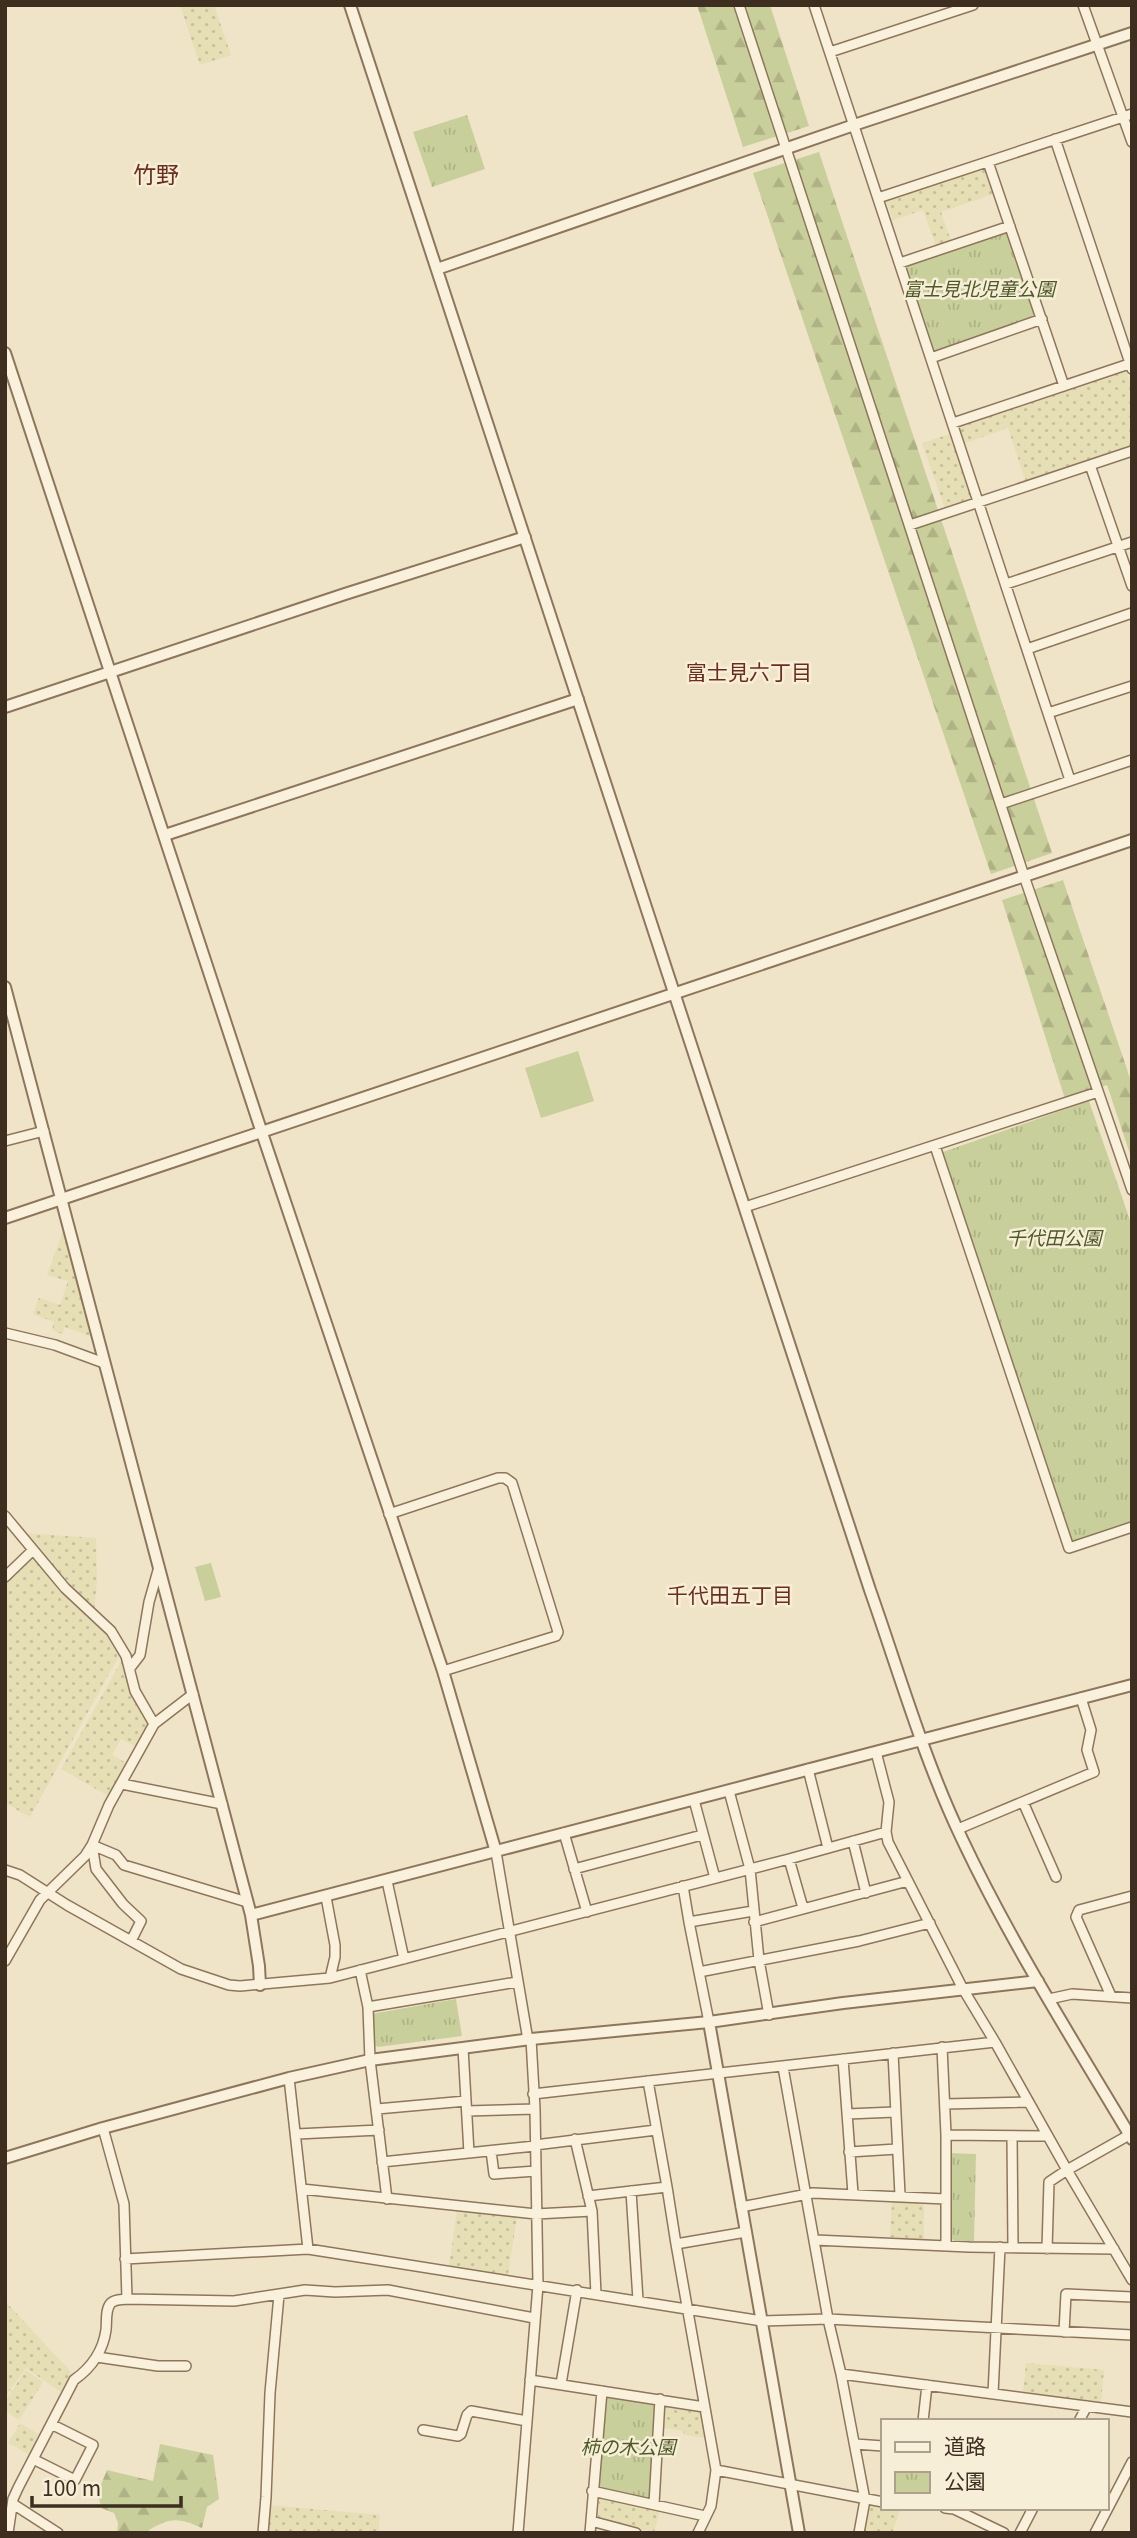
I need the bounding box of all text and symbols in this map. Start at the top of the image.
district label: 竹野 [133,156,179,190]
park label: 富士見北児童公園 [903,274,1058,301]
district label: 富士見六丁目 [686,656,812,686]
park label: 千代田公園 [1006,1223,1104,1250]
district label: 千代田五丁目 [667,1579,793,1609]
legend [881,2419,1109,2510]
text: 道路 [944,2430,986,2460]
park label: 柿の木公園 [580,2432,678,2459]
scale bar [32,2464,180,2508]
text: 公園 [944,2465,986,2495]
text: 100 m [42,2472,101,2502]

